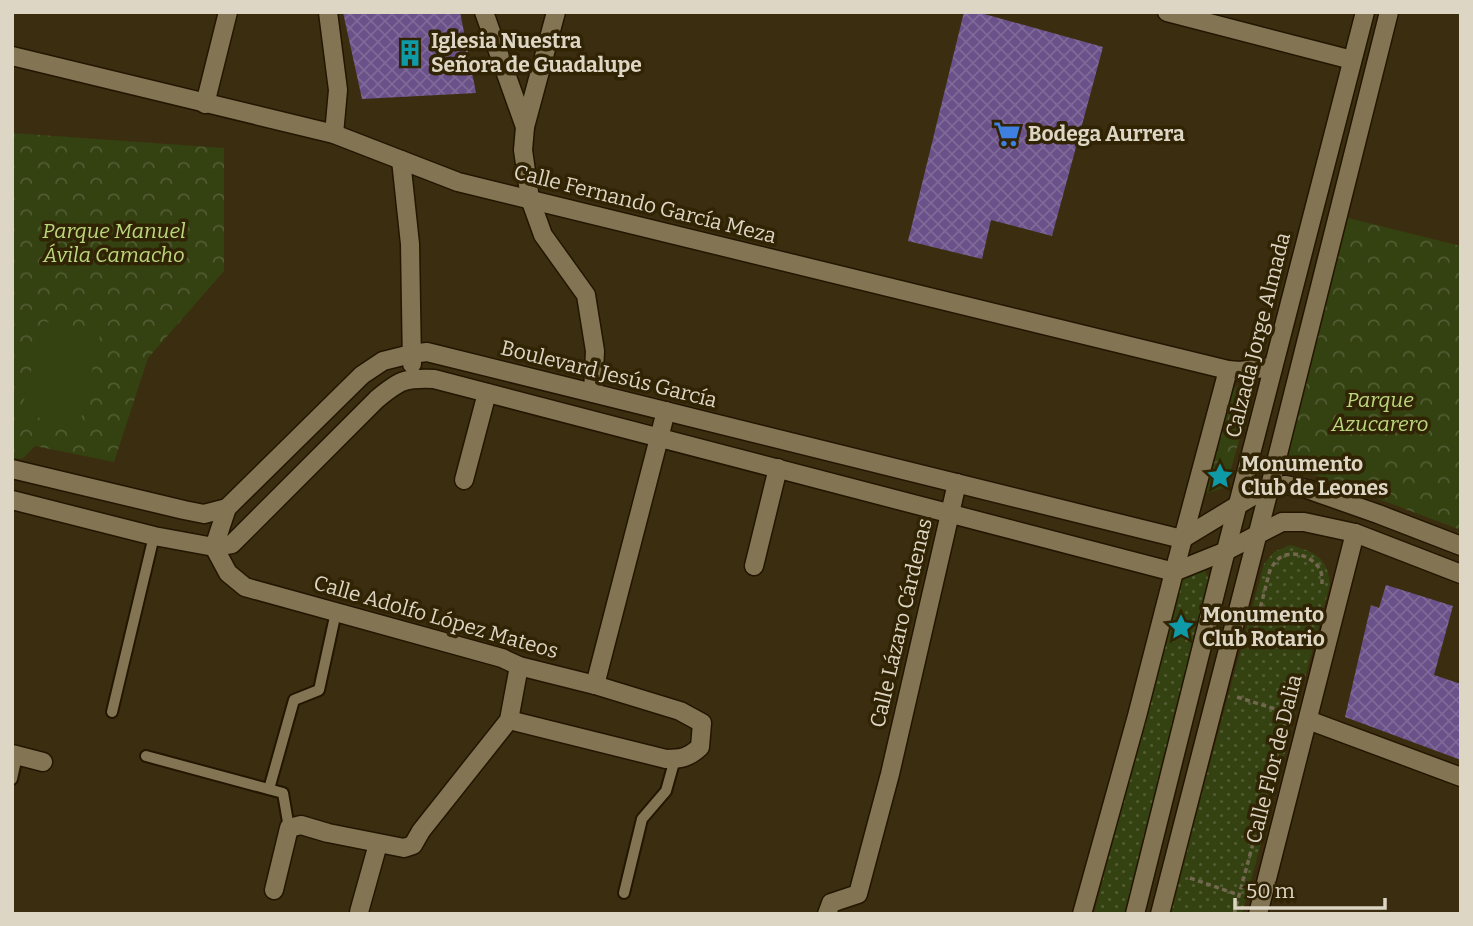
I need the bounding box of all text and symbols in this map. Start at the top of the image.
place label: Iglesia Nuestra Señora de Guadalupe [431,28,642,78]
building icon: Iglesia Nuestra Señora de Guadalupe [395,38,425,68]
supermarket icon: Bodega Aurrera [992,119,1022,149]
place label: Bodega Aurrera [1028,121,1185,147]
street label: Calle Fernando García Meza [511,159,779,249]
park label: Parque Manuel Ávila Camacho [42,218,186,268]
street label: Calzada Jorge Almada [1220,229,1296,440]
street label: Boulevard Jesús García [498,335,720,414]
park label: Parque Azucarero [1331,387,1428,437]
place label: Monumento Club de Leones [1241,451,1388,501]
place icon: Monumento Club de Leones [1205,461,1235,491]
street label: Calle Lázaro Cárdenas [864,516,938,730]
street label: Calle Adolfo López Mateos [311,570,561,664]
place label: Monumento Club Rotario [1202,602,1325,652]
place icon: Monumento Club Rotario [1166,612,1196,642]
street label: Calle Flor de Dalia [1240,671,1308,846]
scale bar [1235,866,1386,910]
text: 50 m [1246,878,1295,904]

